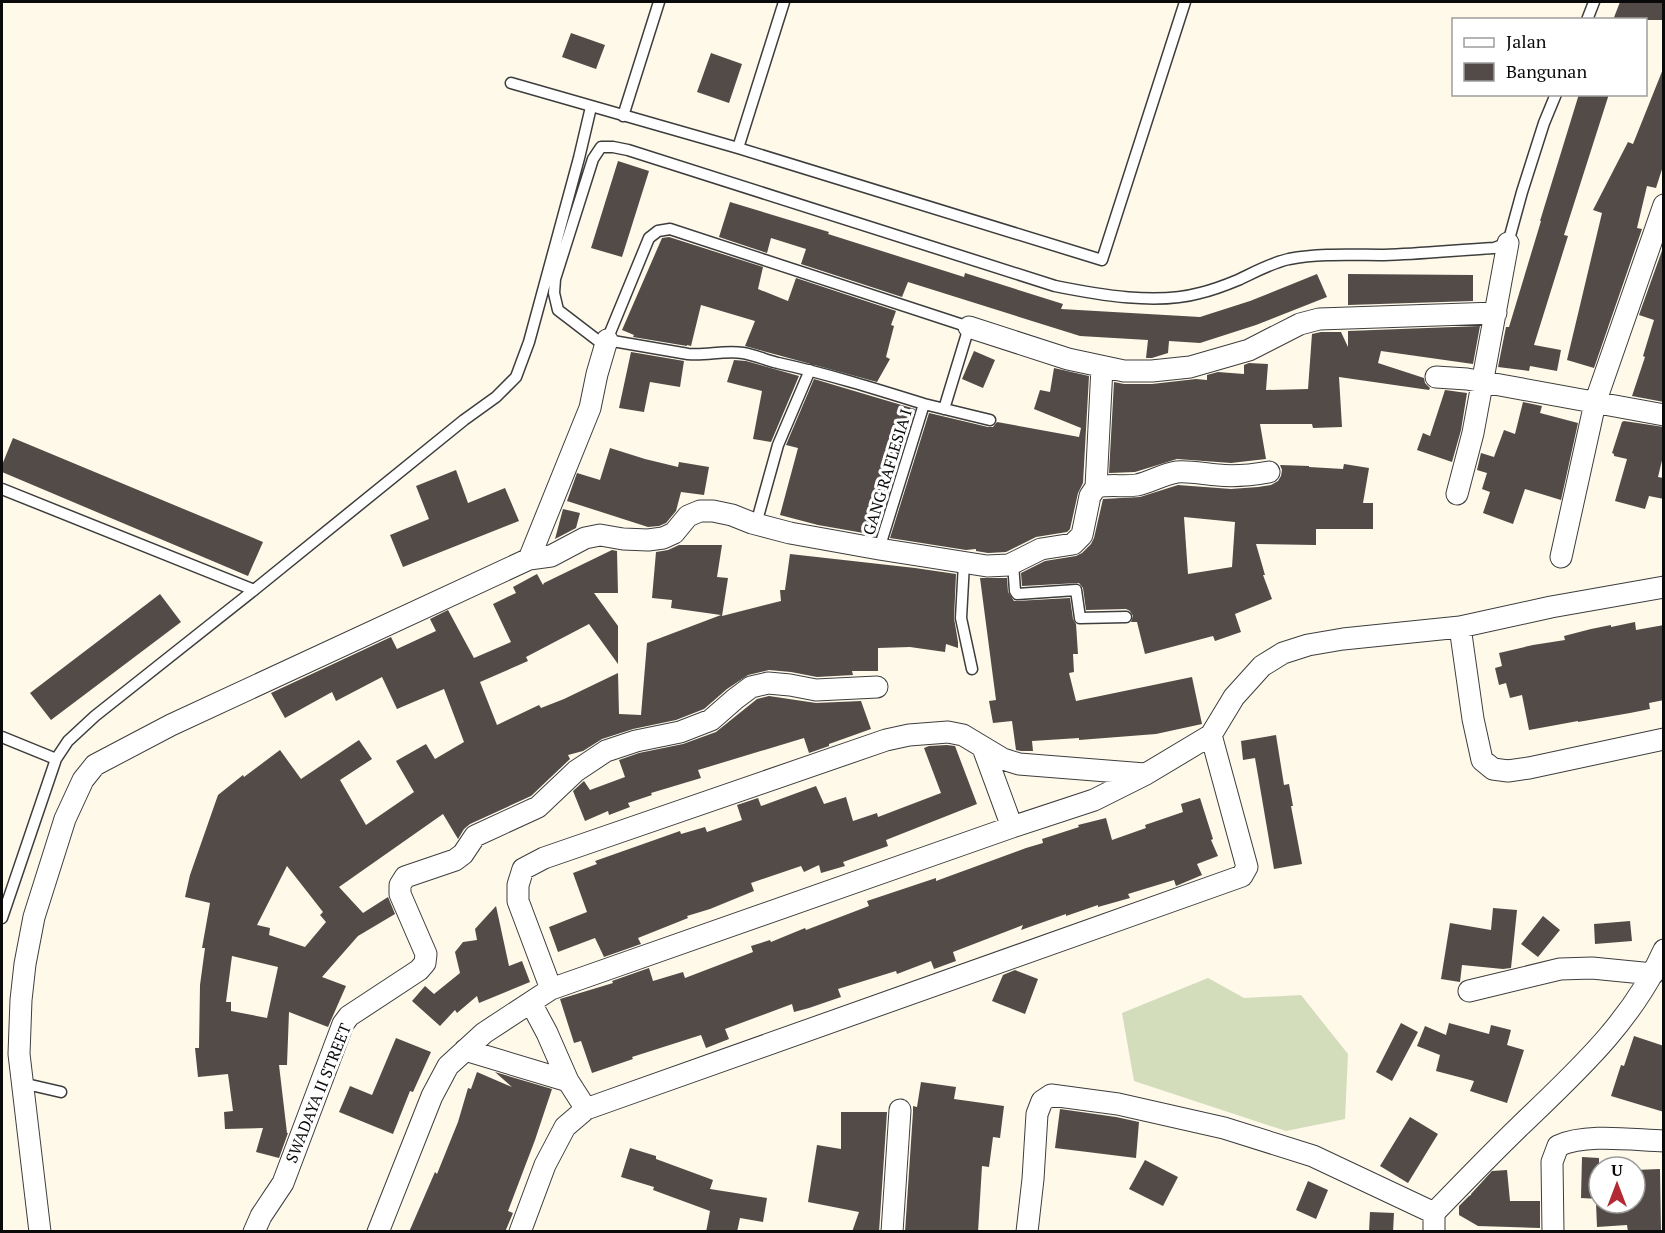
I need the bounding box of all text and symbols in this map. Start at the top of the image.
legend [1452,18,1647,96]
text: Jalan [1506,29,1547,53]
text: Bangunan [1506,59,1587,83]
street label: GANG RAFLESIA I [857,406,917,538]
street label: SWADAYA II STREET [280,1020,356,1166]
north arrow [1587,1155,1647,1215]
text: U [1611,1159,1623,1181]

